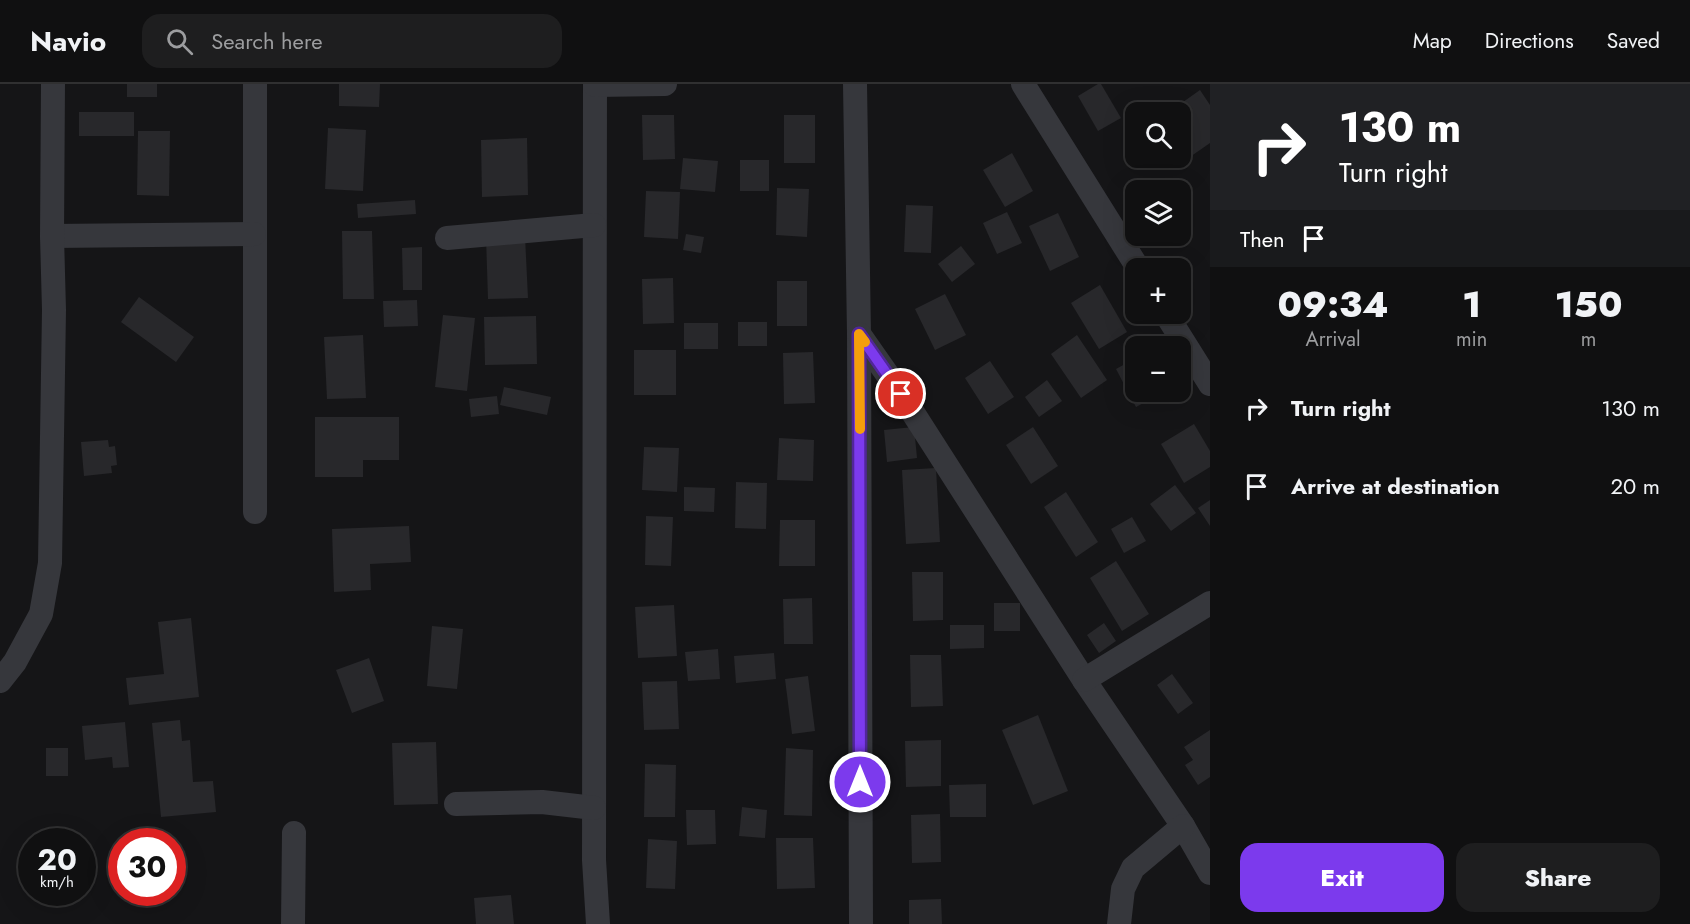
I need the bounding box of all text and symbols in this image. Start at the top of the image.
search box [142,14,562,68]
text: Navio [30,21,106,62]
icon: search [163,25,196,58]
text: Search here [211,25,322,57]
text: Map [1413,26,1452,56]
text: Directions [1485,26,1574,56]
text: Saved [1607,26,1660,56]
text: 130 m [1339,97,1461,158]
map controls [1125,102,1191,402]
button: search [1125,102,1191,168]
icon: right [1240,108,1318,186]
text: Turn right [1339,153,1447,192]
button: layers [1125,180,1191,246]
icon: arrive [1297,222,1330,255]
text: Then [1240,223,1285,255]
button: + [1125,258,1191,324]
text: 09:34 [1278,278,1388,330]
text: 1 [1462,278,1481,330]
text: 150 [1555,278,1622,330]
text: Arrival [1305,325,1361,354]
text: min [1456,325,1487,354]
text: m [1581,325,1596,354]
button: − [1125,336,1191,402]
pin [875,368,926,419]
icon: arrive [884,377,917,410]
icon: right [1240,392,1273,425]
text: Turn right [1291,392,1391,424]
text: 130 m [1601,392,1660,424]
icon: arrive [1240,470,1273,503]
text: Arrive at destination [1291,470,1500,502]
text: 20 m [1611,470,1660,502]
position arrow [828,750,892,814]
speed limit sign: 30 [108,828,186,906]
text: 20 [37,838,77,881]
button: Exit [1240,843,1444,912]
button: Share [1456,843,1660,912]
text: km/h [40,871,74,893]

